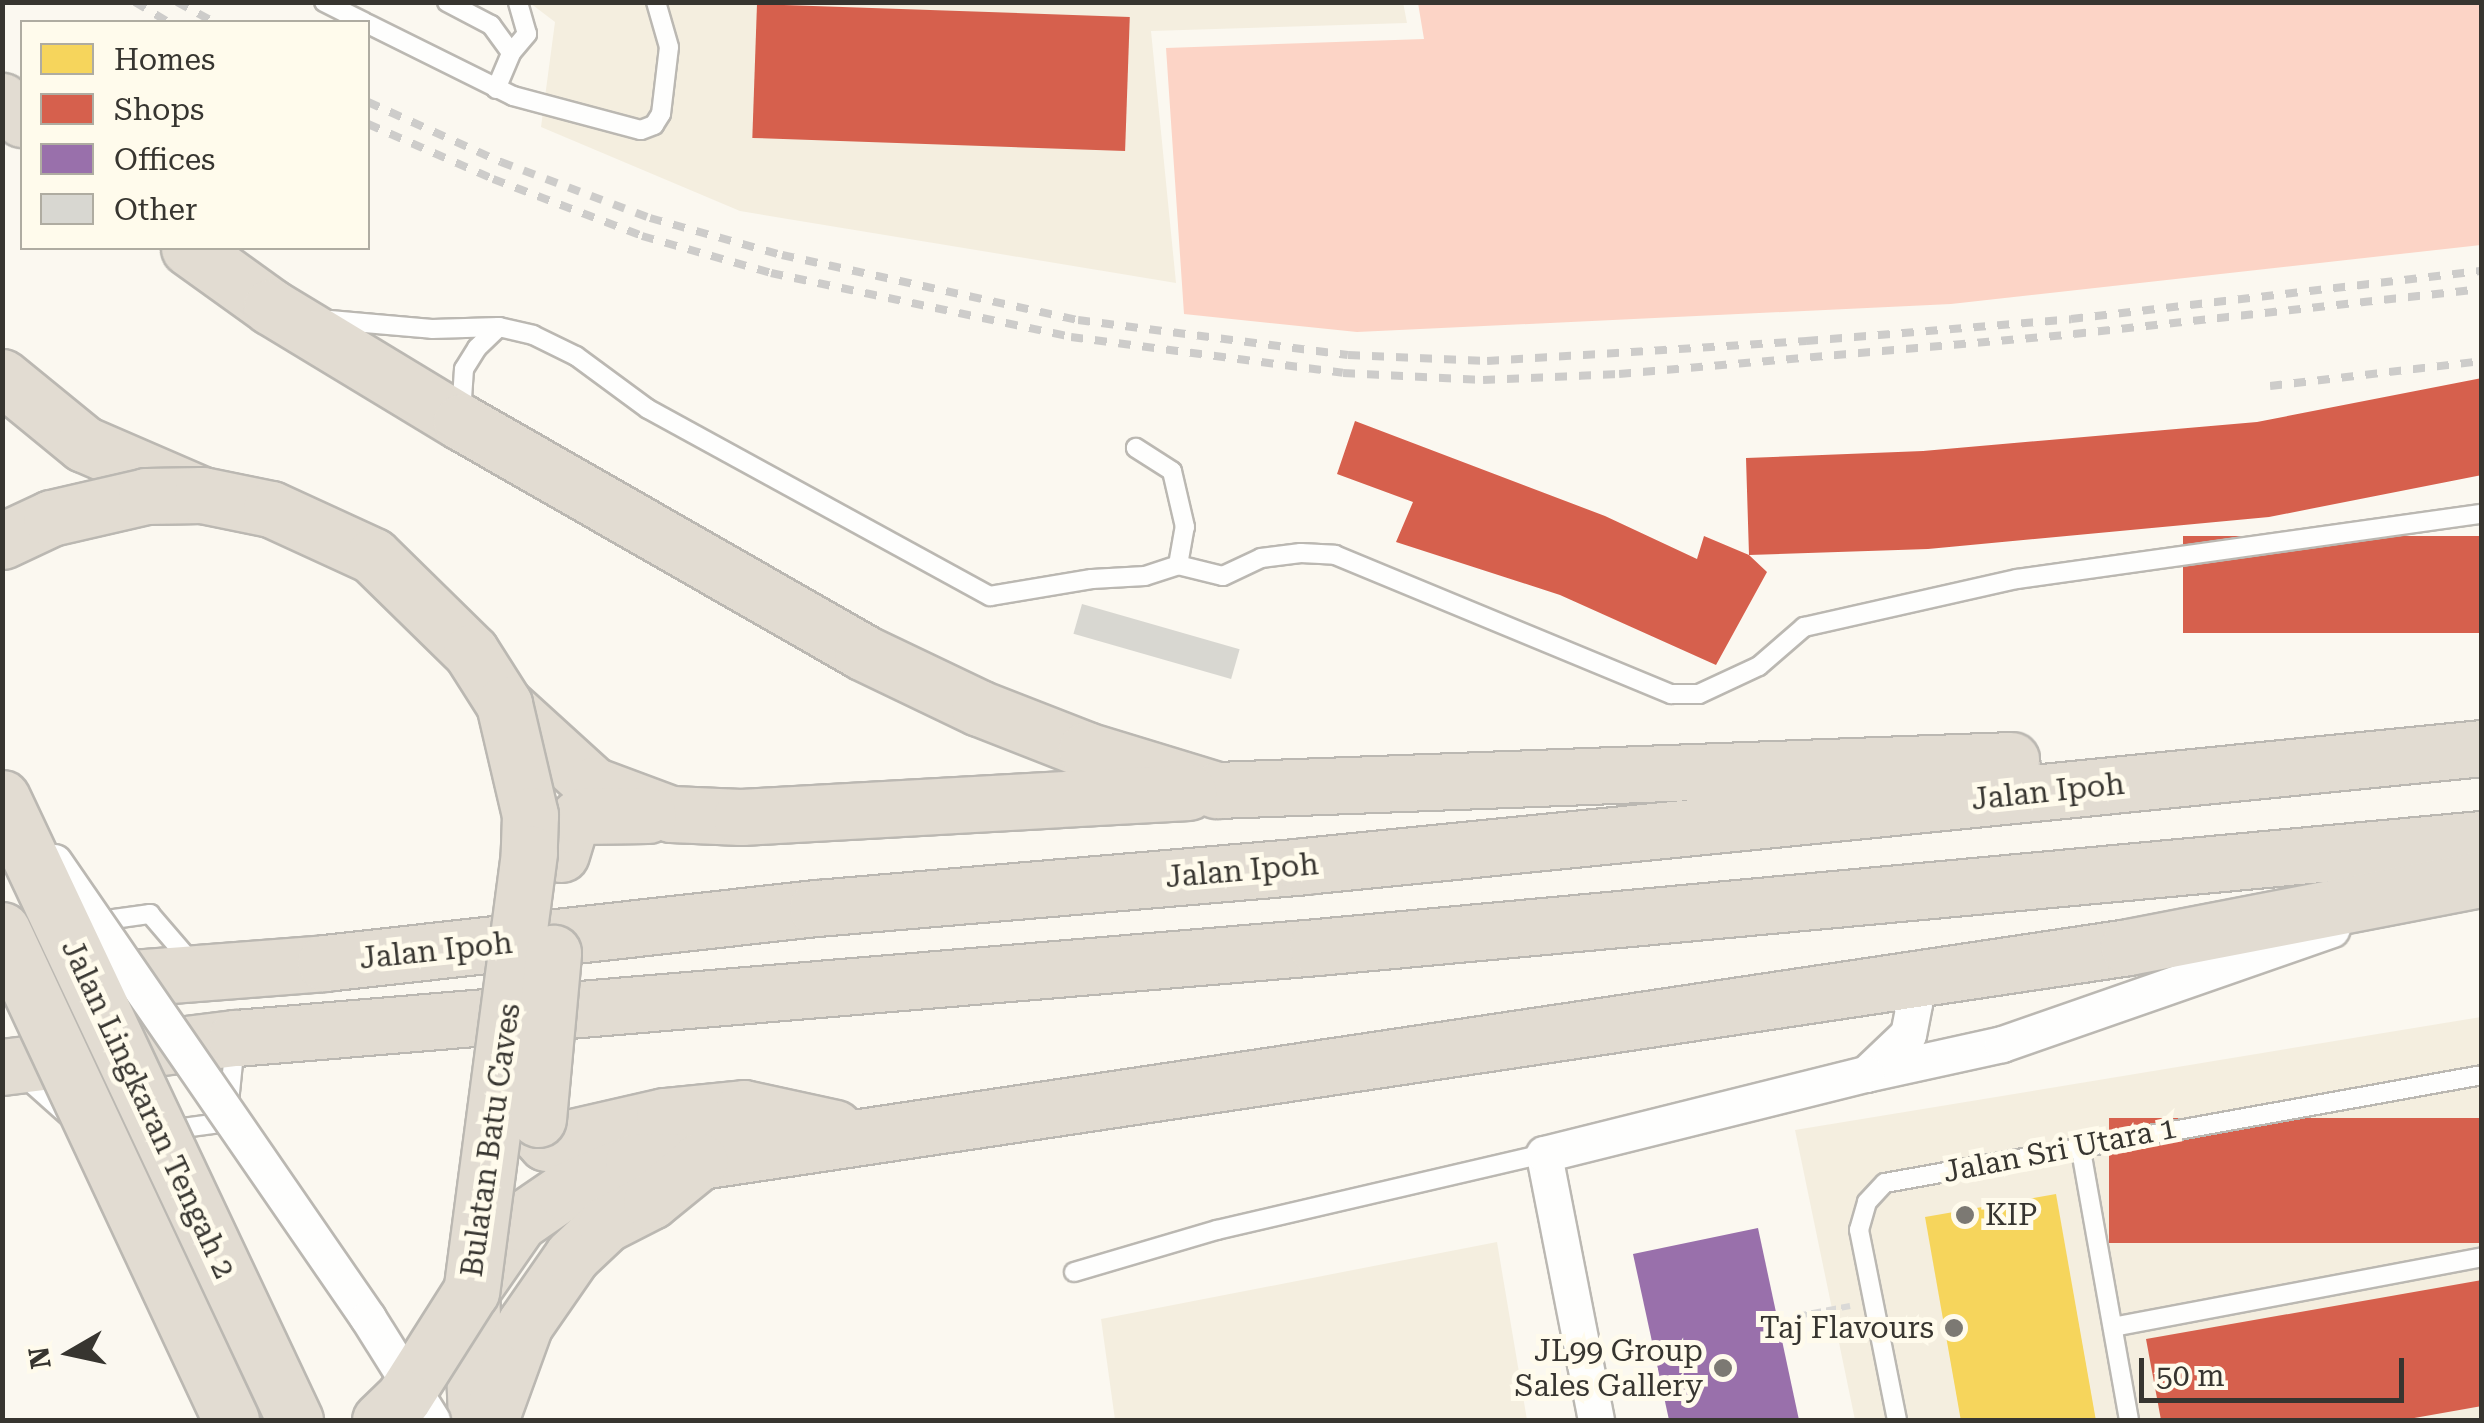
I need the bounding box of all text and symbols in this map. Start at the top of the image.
legend [20,20,370,250]
text: Homes [114,42,215,77]
text: Shops [114,92,204,127]
text: Offices [114,142,215,177]
text: Other [114,192,197,227]
street label: Jalan Ipoh [1970,766,2126,818]
street label: Jalan Ipoh [1164,846,1320,896]
street label: Jalan Ipoh [358,925,514,977]
street label: Jalan Lingkaran Tengah 2 [54,934,242,1284]
street label: Bulatan Batu Caves [454,1001,528,1279]
street label: Jalan Sri Utara 1 [1940,1110,2180,1190]
place label: KIP [1985,1197,2037,1233]
marker: KIP [1954,1204,1976,1226]
north arrow [20,1303,120,1403]
place label: Taj Flavours [1760,1310,1934,1346]
marker: Taj Flavours [1943,1317,1965,1339]
place label: JL99 Group Sales Gallery [1515,1333,1703,1404]
scale bar [2144,1338,2409,1400]
text: N [22,1345,58,1371]
marker: JL99 Group Sales Gallery [1712,1357,1734,1379]
text: 50 m [2156,1358,2225,1393]

